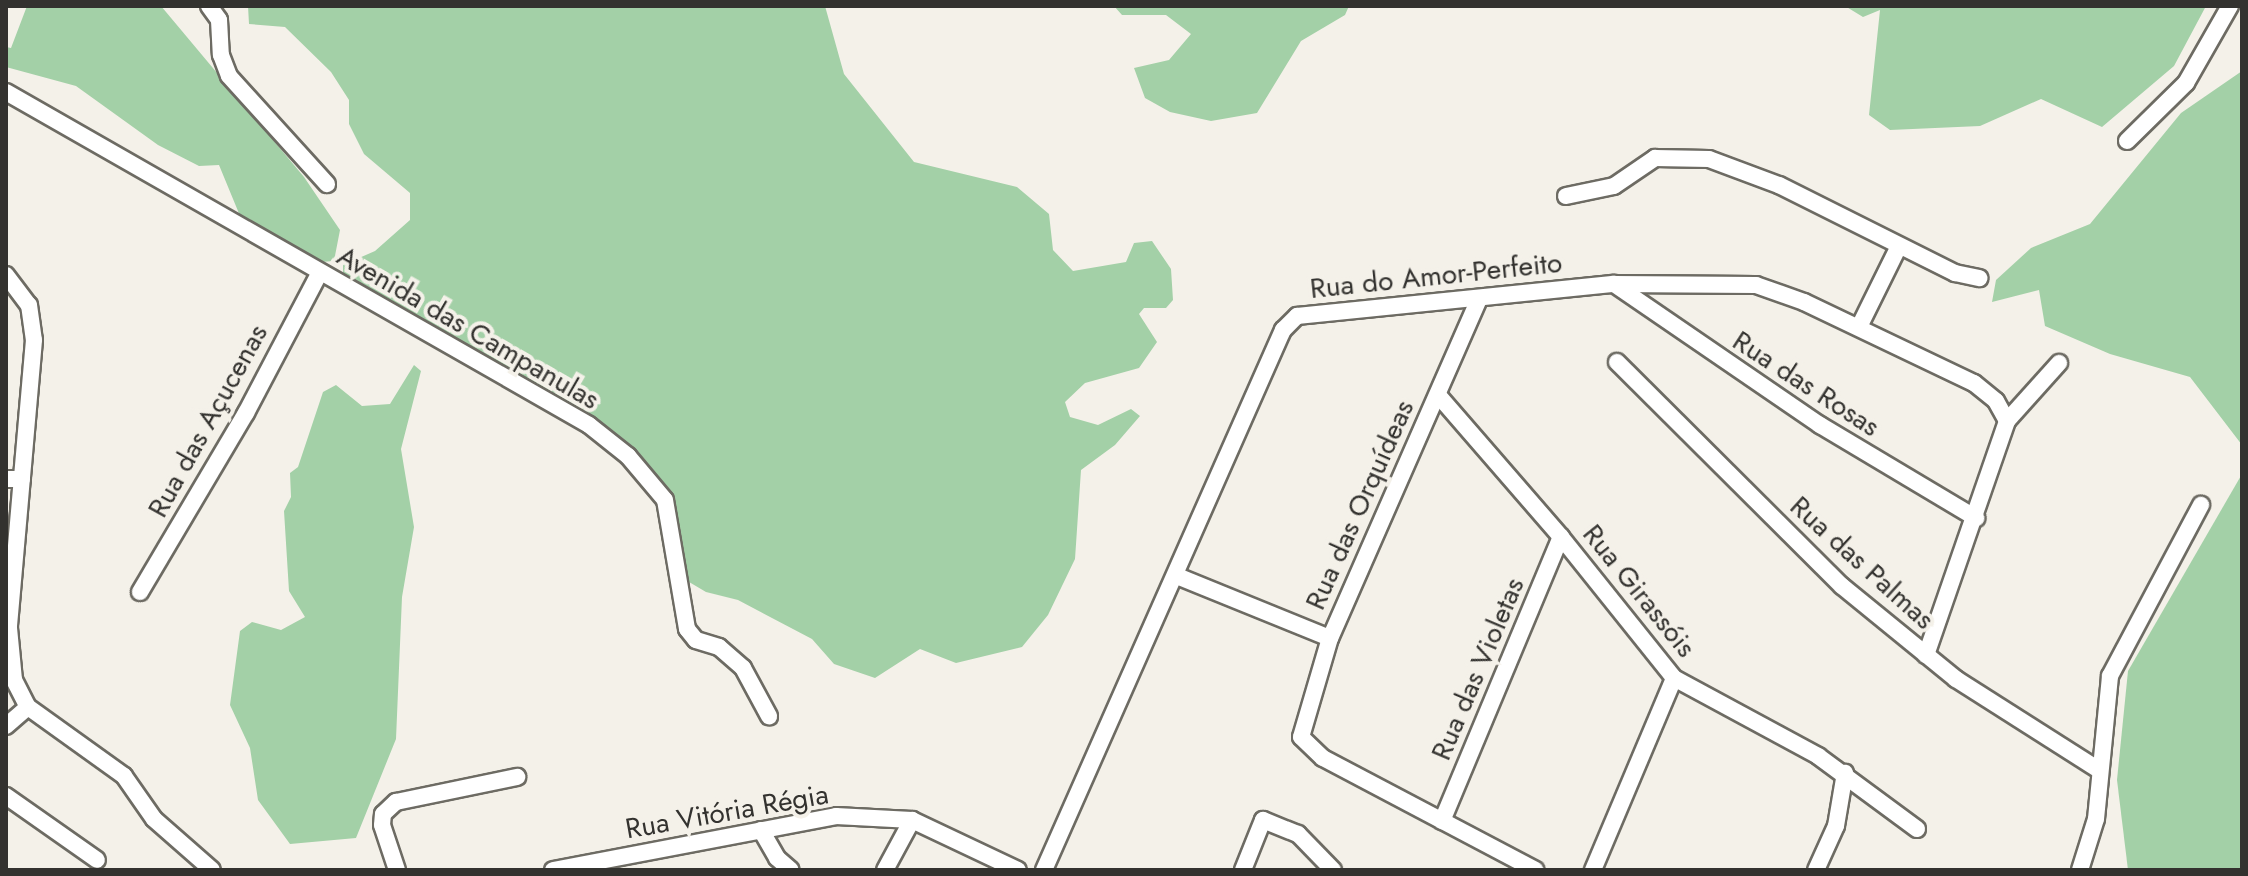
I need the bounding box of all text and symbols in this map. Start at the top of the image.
street label: Avenida das Campanulas [331,239,605,417]
street label: Rua do Amor-Perfeito [1308,246,1564,306]
street label: Rua das Açucenas [141,319,275,523]
street label: Rua das Rosas [1726,324,1886,444]
street label: Rua das Orquídeas [1299,395,1421,615]
street label: Rua das Palmas [1783,490,1941,636]
street label: Rua Girassóis [1575,518,1703,664]
street label: Rua das Violetas [1424,573,1532,765]
street label: Rua Vitória Régia [623,778,831,846]

